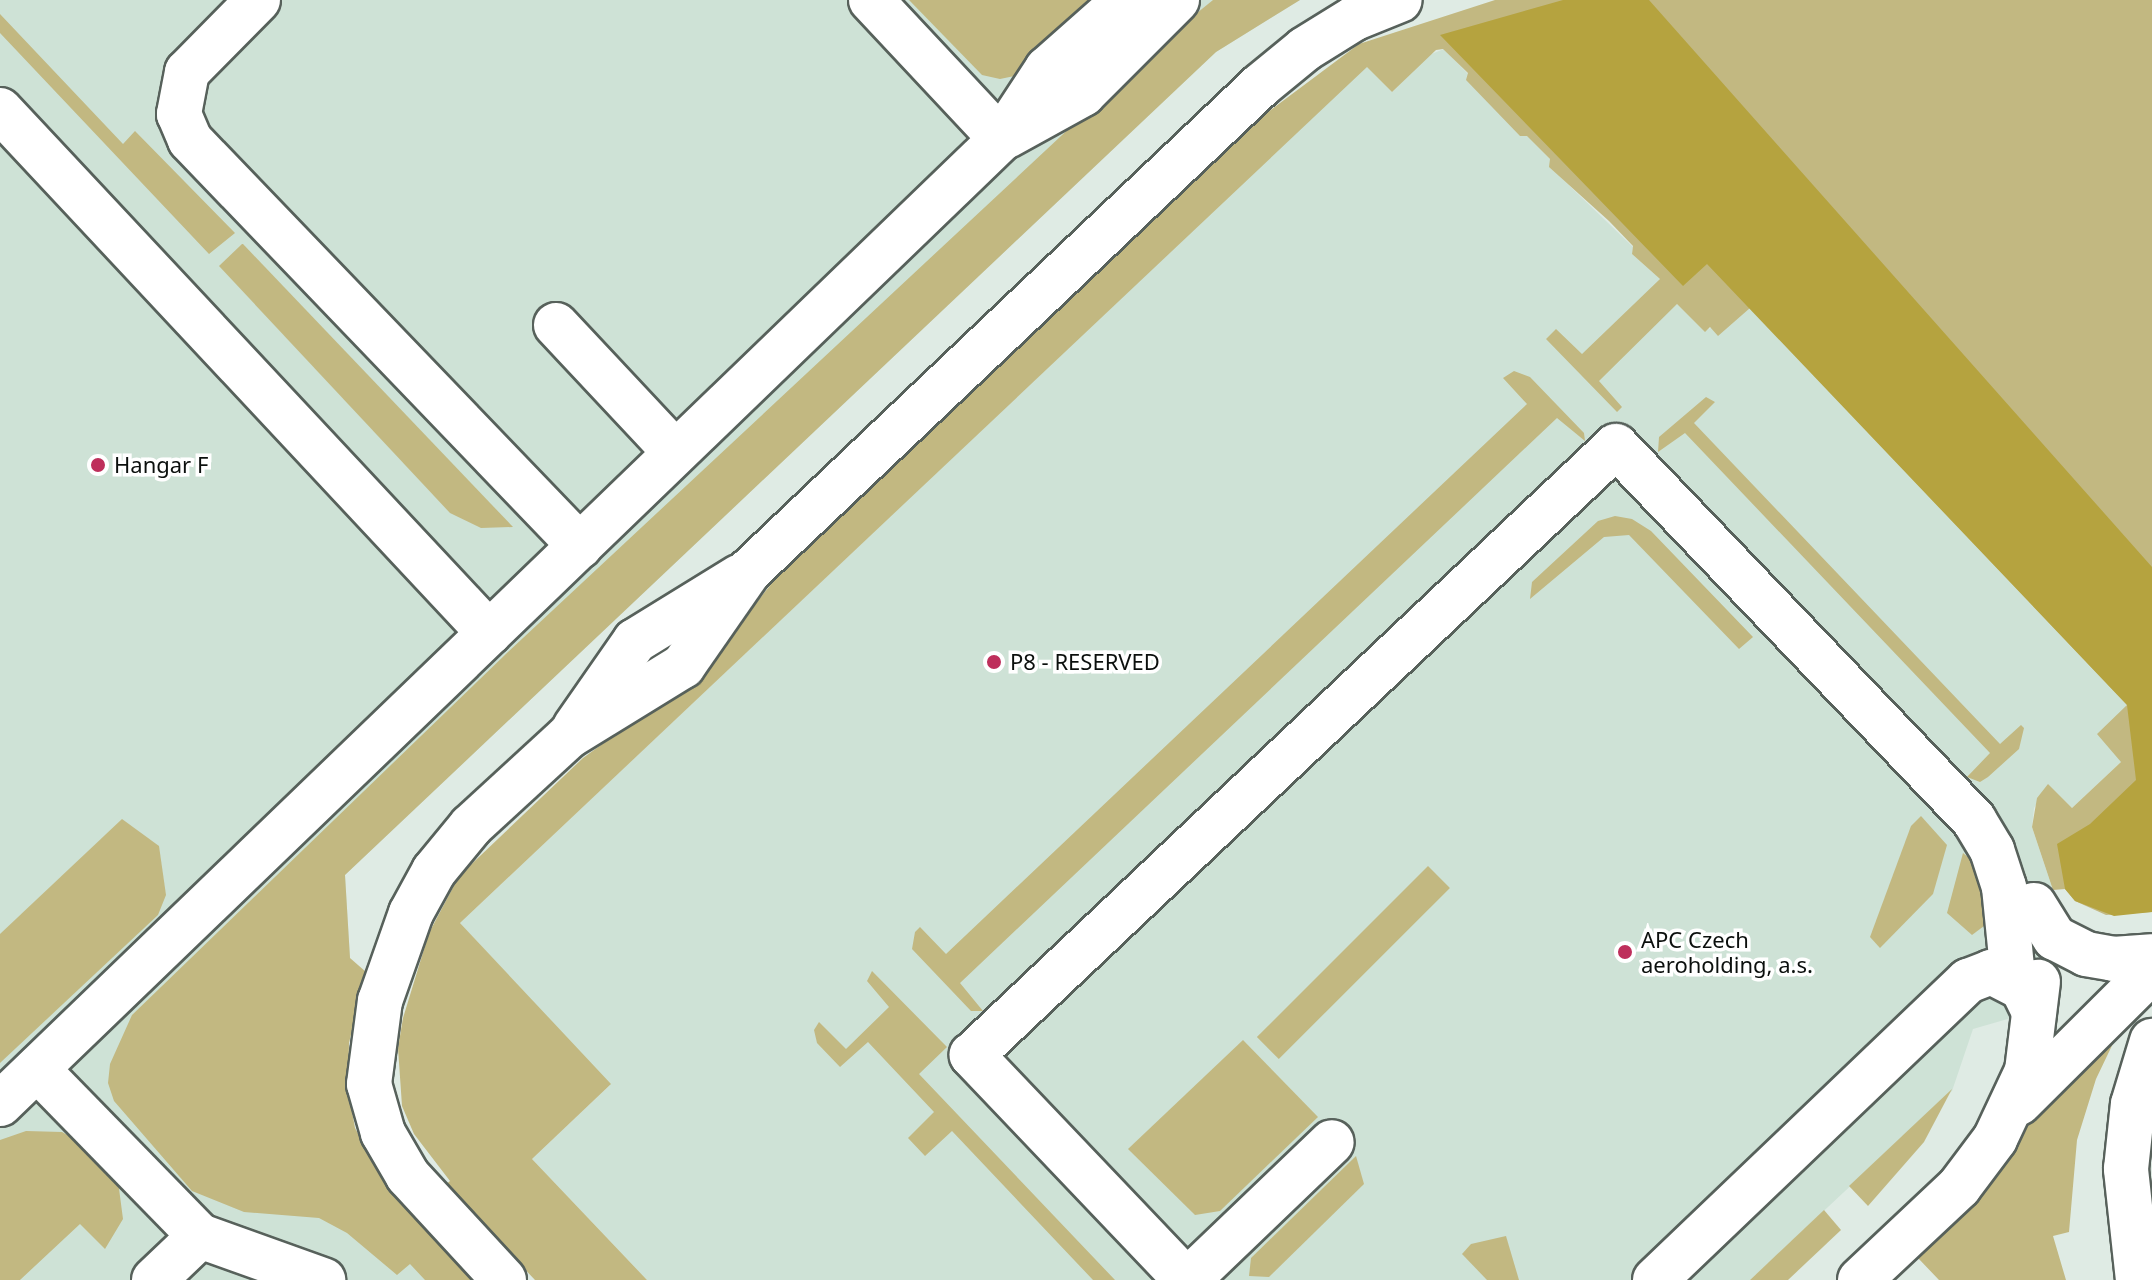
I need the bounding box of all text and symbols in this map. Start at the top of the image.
place label: Hangar F [114,452,208,478]
marker: Hangar F [89,456,107,474]
place label: P8 - RESERVED [1010,649,1160,675]
marker: P8 - RESERVED [985,653,1003,671]
place label: APC Czech aeroholding, a.s. [1641,926,1813,978]
marker: APC Czech aeroholding, a.s. [1616,943,1634,961]

